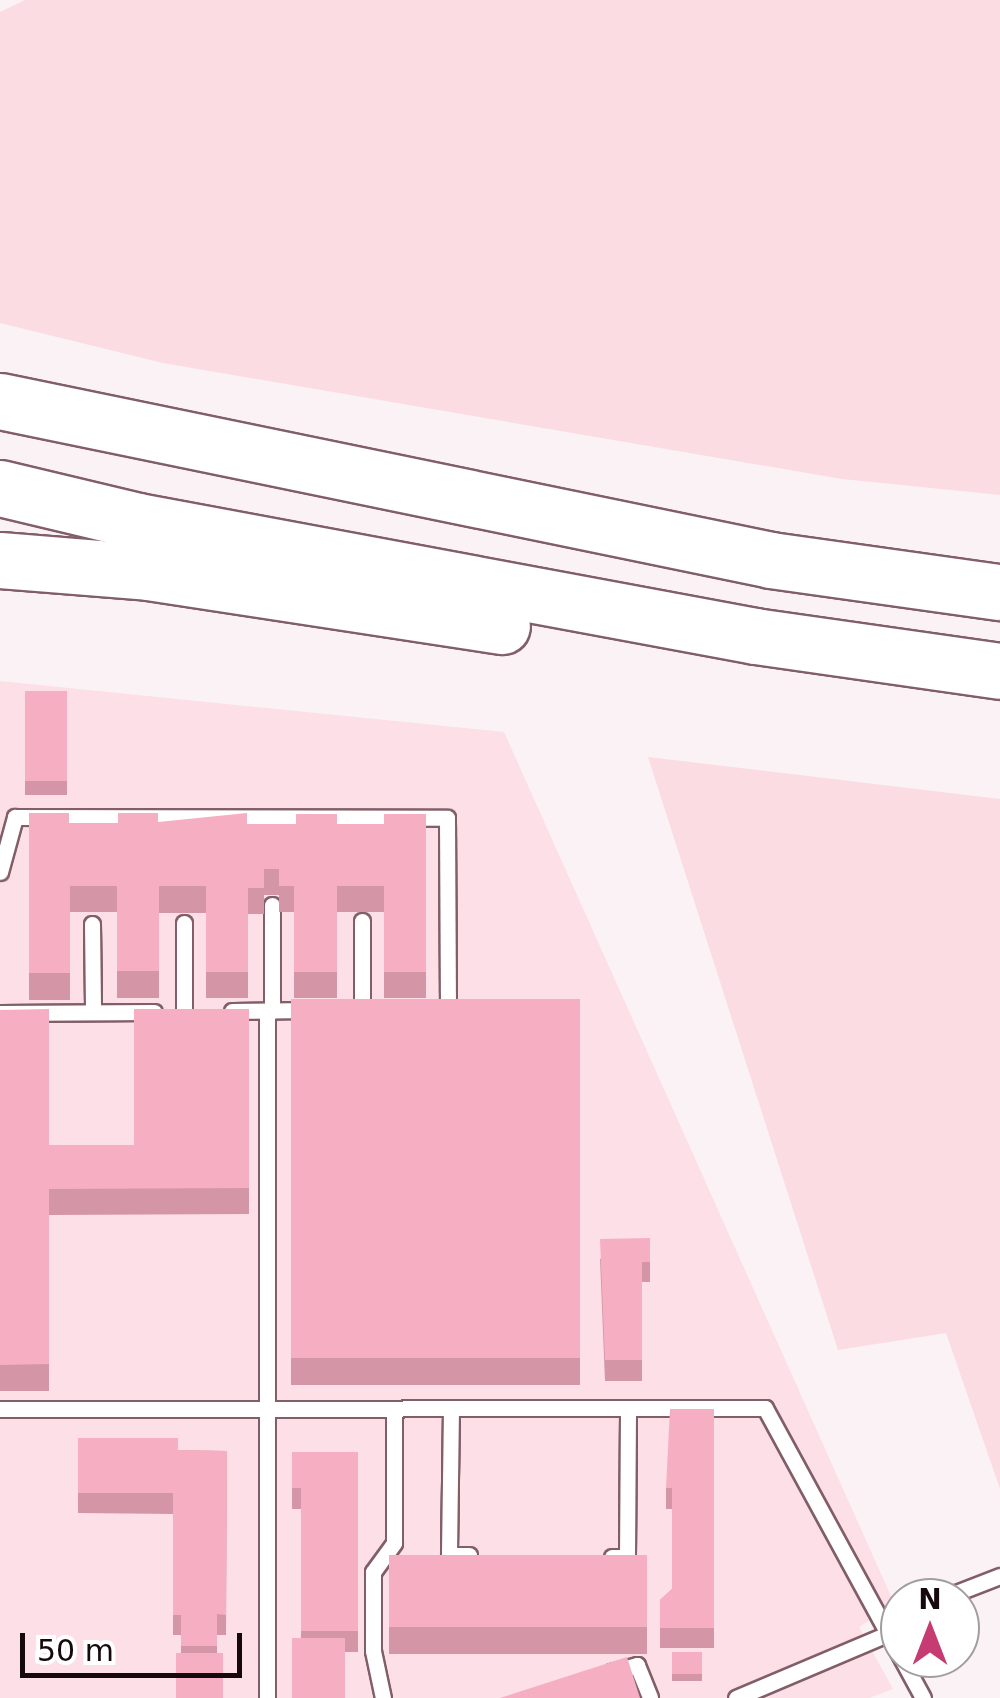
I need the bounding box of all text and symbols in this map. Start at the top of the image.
north arrow [880,1578,980,1678]
text: N [918,1583,942,1616]
scale bar [25,1613,248,1675]
text: 50 m [37,1633,114,1668]

